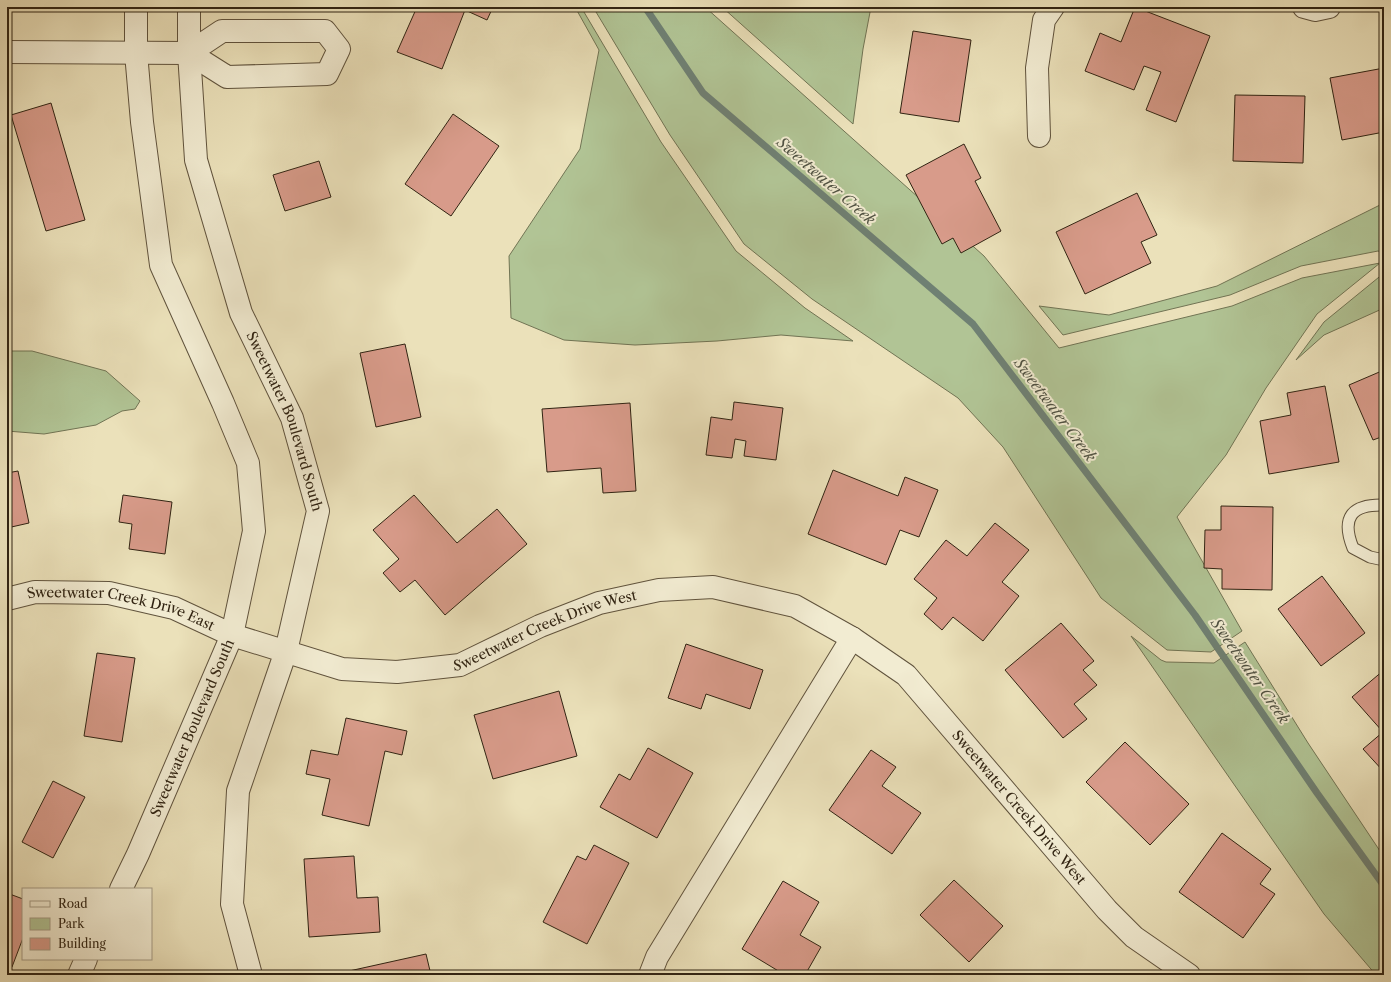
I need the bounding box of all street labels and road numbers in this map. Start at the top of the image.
street label: Sweetwater Boulevard South [242,328,327,513]
street label: Sweetwater Creek Drive East [25,583,218,635]
street label: Sweetwater Creek Drive West [452,586,638,675]
street label: Sweetwater Boulevard South [146,636,238,820]
street label: Sweetwater Creek Drive West [948,726,1090,888]

